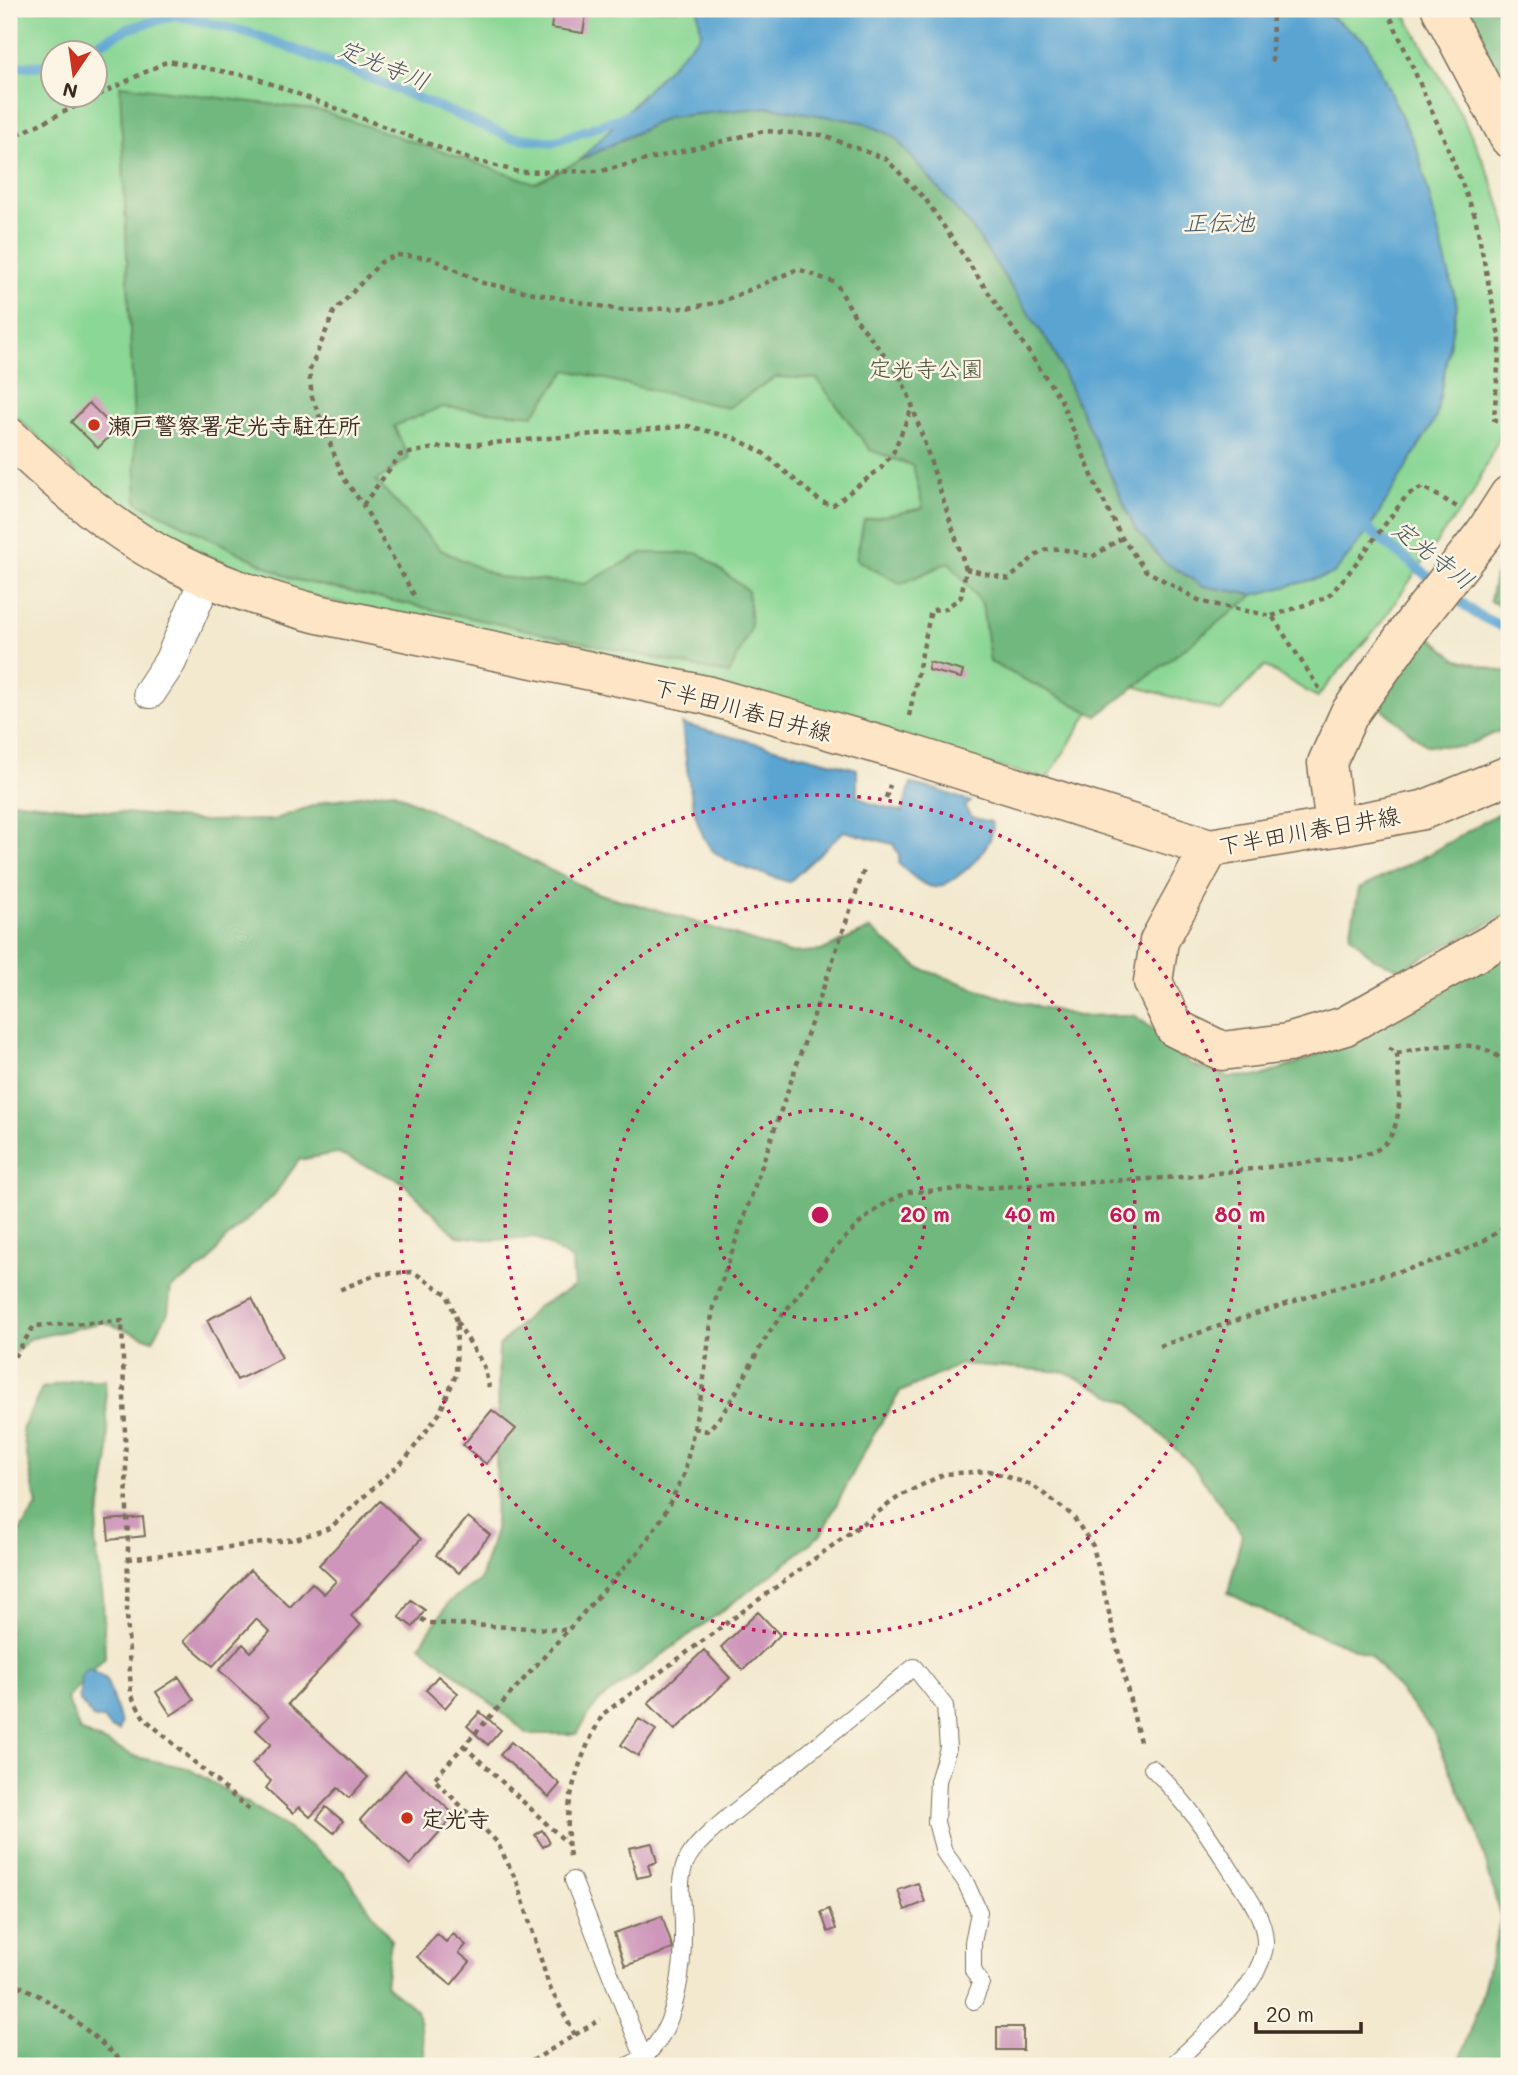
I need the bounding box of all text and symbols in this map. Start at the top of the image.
water label: 定光寺川 [334,32,434,96]
north arrow [38,38,108,108]
text: N [60,77,80,105]
water label: 正伝池 [1183,206,1256,237]
park label: 定光寺公園 [869,353,984,383]
place label: 瀬戸警察署定光寺駐在所 [108,410,361,440]
marker: 瀬戸警察署定光寺駐在所 [86,417,102,433]
water label: 定光寺川 [1387,512,1481,596]
street label: 下半田川春日井線 [650,671,836,747]
street label: 下半田川春日井線 [1216,799,1402,861]
text: 20 m [900,1200,950,1227]
text: 40 m [1004,1200,1056,1227]
text: 60 m [1110,1200,1160,1227]
text: 80 m [1215,1200,1265,1227]
centre of rings [808,1203,832,1227]
place label: 定光寺 [421,1803,490,1833]
marker: 定光寺 [399,1810,415,1826]
scale bar [1256,1991,1360,2035]
text: 20 m [1266,2000,1314,2027]

